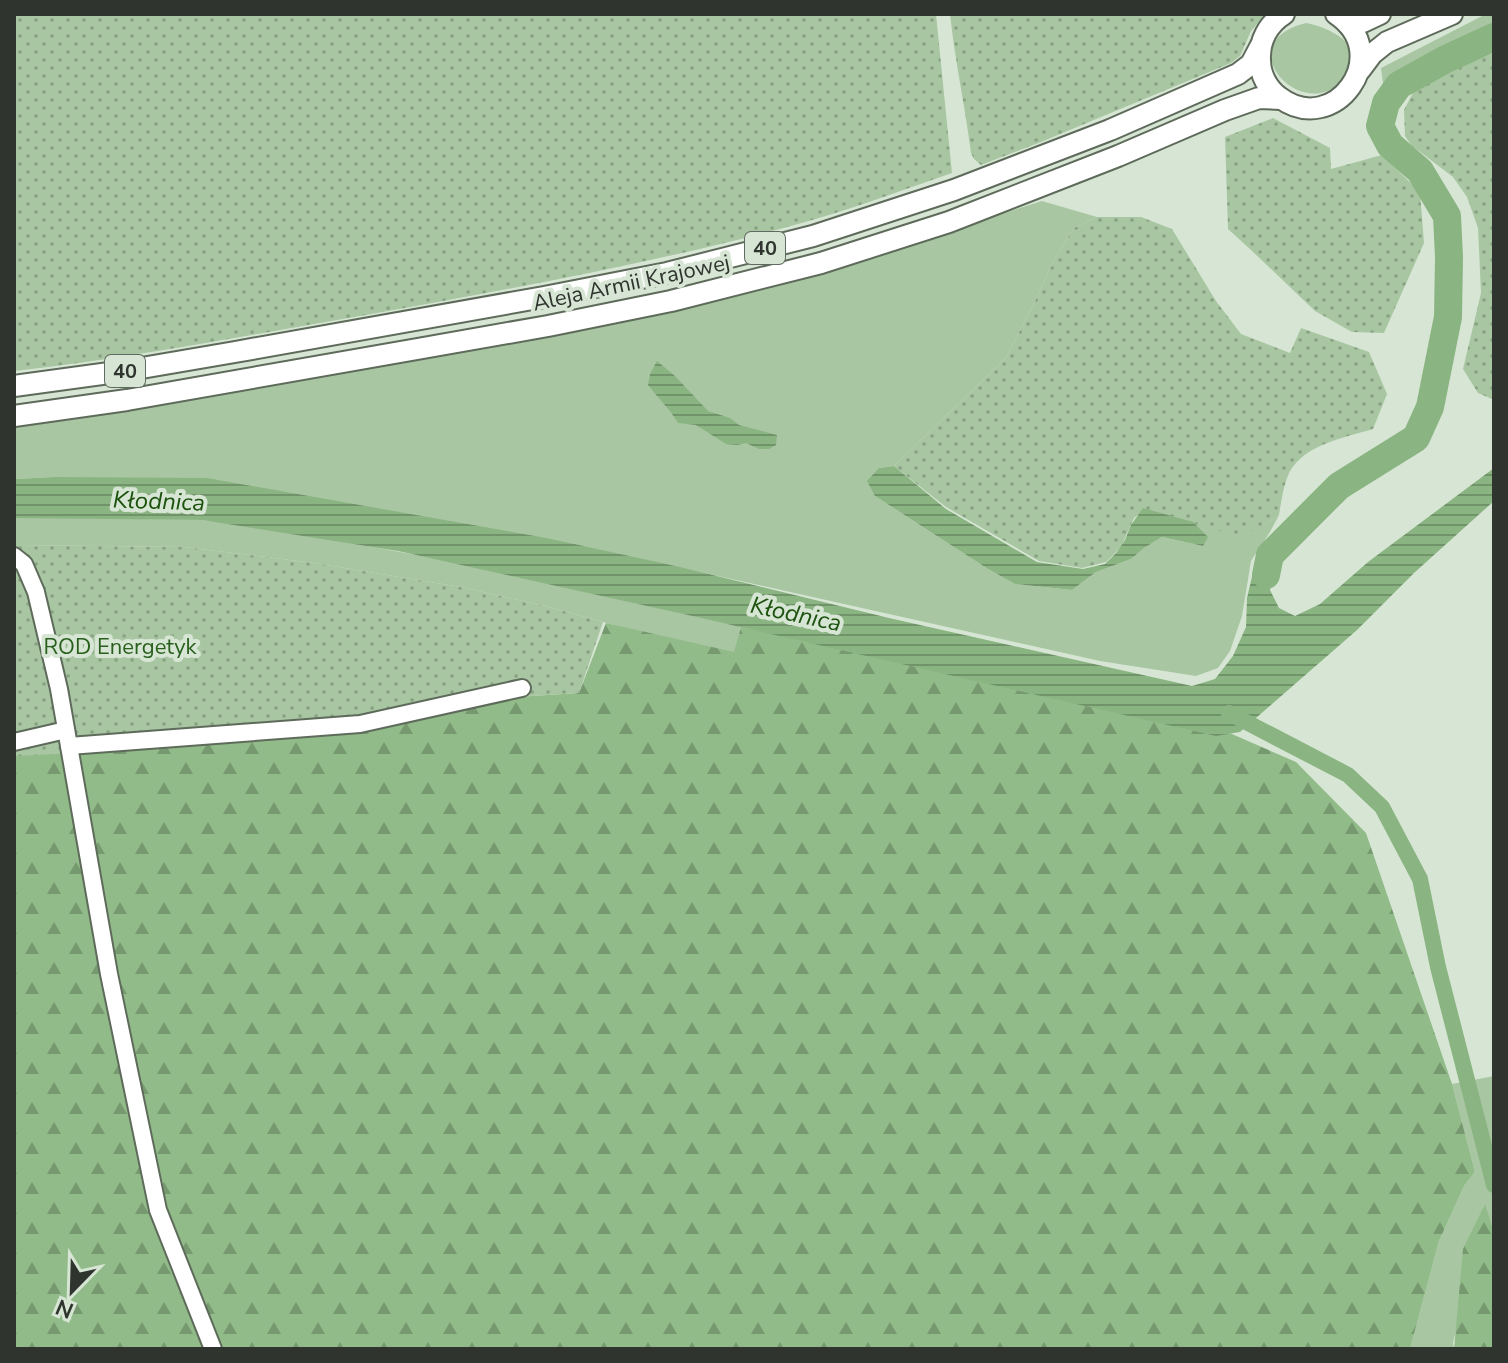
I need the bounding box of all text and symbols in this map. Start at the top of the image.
road number: 40 [745,232,785,264]
street label: Aleja Armii Krajowej [530,247,733,319]
road number: 40 [105,355,145,387]
water label: Kłodnica [112,483,206,519]
water label: Kłodnica [748,589,844,639]
park label: ROD Energetyk [44,632,197,662]
north arrow [32,1251,112,1331]
text: N [51,1291,78,1326]

